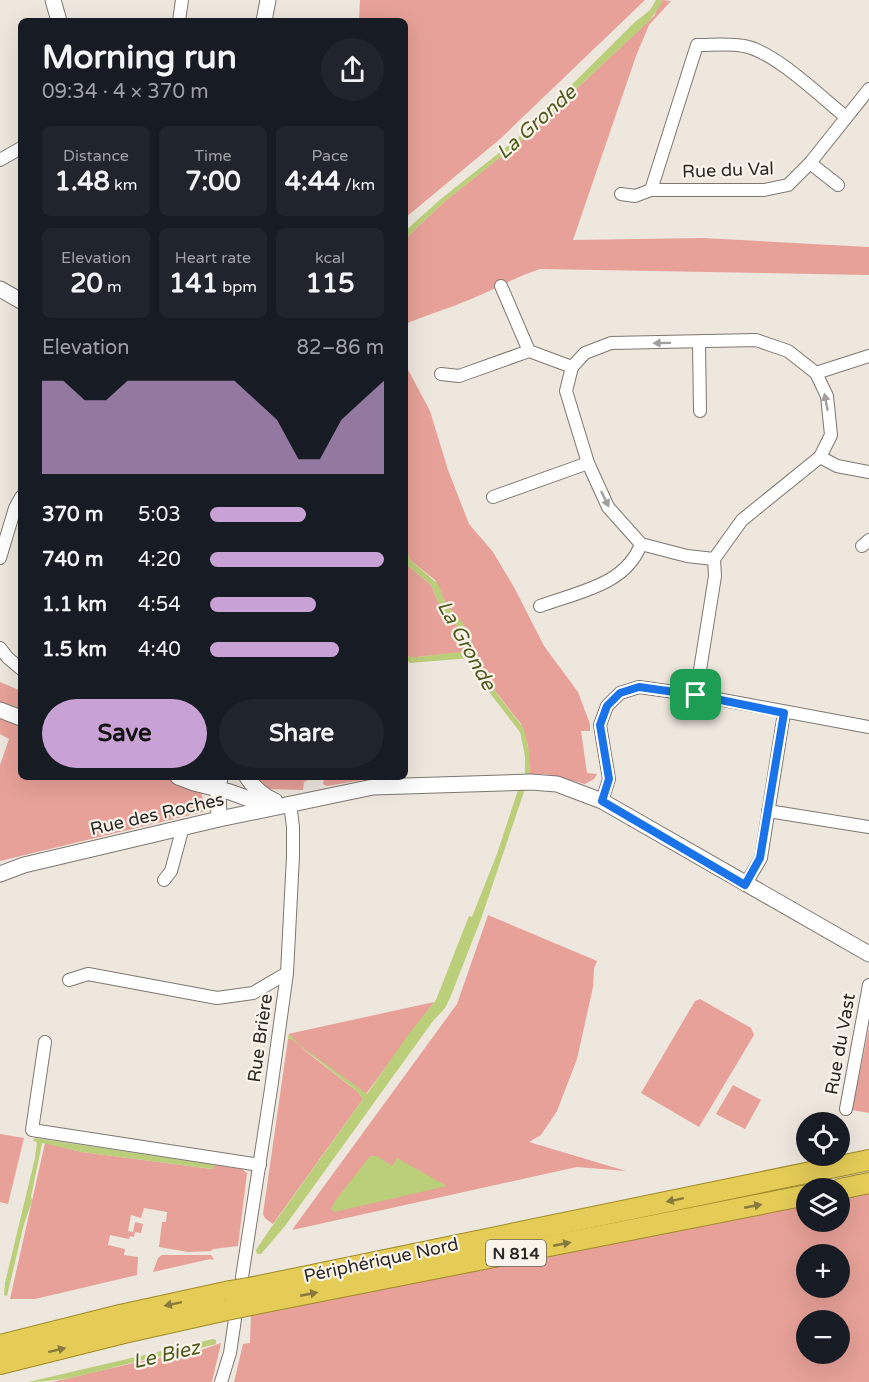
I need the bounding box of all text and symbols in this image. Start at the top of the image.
text: Morning run [42,38,237,77]
button: share [321,38,384,101]
text: 09:34 · 4 × 370 m [42,80,209,104]
water label: La Gronde [492,80,583,165]
text: Distance [63,146,129,166]
text: Time [194,146,232,166]
text: Pace [312,146,348,166]
street label: Rue du Val [682,157,774,183]
text: 1.48 [55,166,110,197]
text: 7:00 [185,166,241,197]
text: 4:44 [285,166,341,197]
text: km [110,175,137,195]
text: /km [341,175,375,195]
text: Elevation [61,248,131,268]
text: Heart rate [175,248,251,268]
text: kcal [315,248,345,268]
text: 20 [70,268,103,299]
text: 141 [169,268,218,299]
text: 115 [306,268,354,299]
text: m [103,277,122,297]
text: bpm [218,277,257,297]
text: Elevation [42,336,129,360]
text: 82–86 m [297,336,384,360]
one-way arrow [652,338,671,348]
one-way arrow [822,392,831,411]
one-way arrow [600,490,609,507]
text: 370 m [42,503,103,527]
text: 5:03 [138,503,181,527]
text: 740 m [42,548,103,572]
text: 4:20 [138,548,181,572]
text: 1.1 km [42,593,107,617]
text: 4:54 [138,593,181,617]
water label: La Gronde [432,596,501,696]
text: 1.5 km [42,638,107,662]
text: 4:40 [138,638,181,662]
pin [670,669,721,720]
icon: arrive [679,678,712,711]
button: Save [42,699,207,768]
button: Share [219,699,384,768]
street label: Rue des Roches [88,788,226,840]
street label: Rue du Vast [820,991,860,1096]
street label: Rue Brière [243,992,277,1084]
map controls [796,1112,850,1364]
button: locate [796,1112,850,1166]
button: layers [796,1178,850,1232]
one-way arrow [665,1196,684,1205]
one-way arrow [744,1201,763,1210]
street label: Périphérique Nord [302,1233,460,1287]
one-way arrow [553,1238,571,1248]
road number: N 814 [486,1240,546,1266]
button: + [796,1244,850,1298]
one-way arrow [300,1289,319,1298]
one-way arrow [164,1299,182,1309]
button: − [796,1310,850,1364]
water label: Le Biez [130,1335,204,1374]
one-way arrow [48,1345,66,1354]

